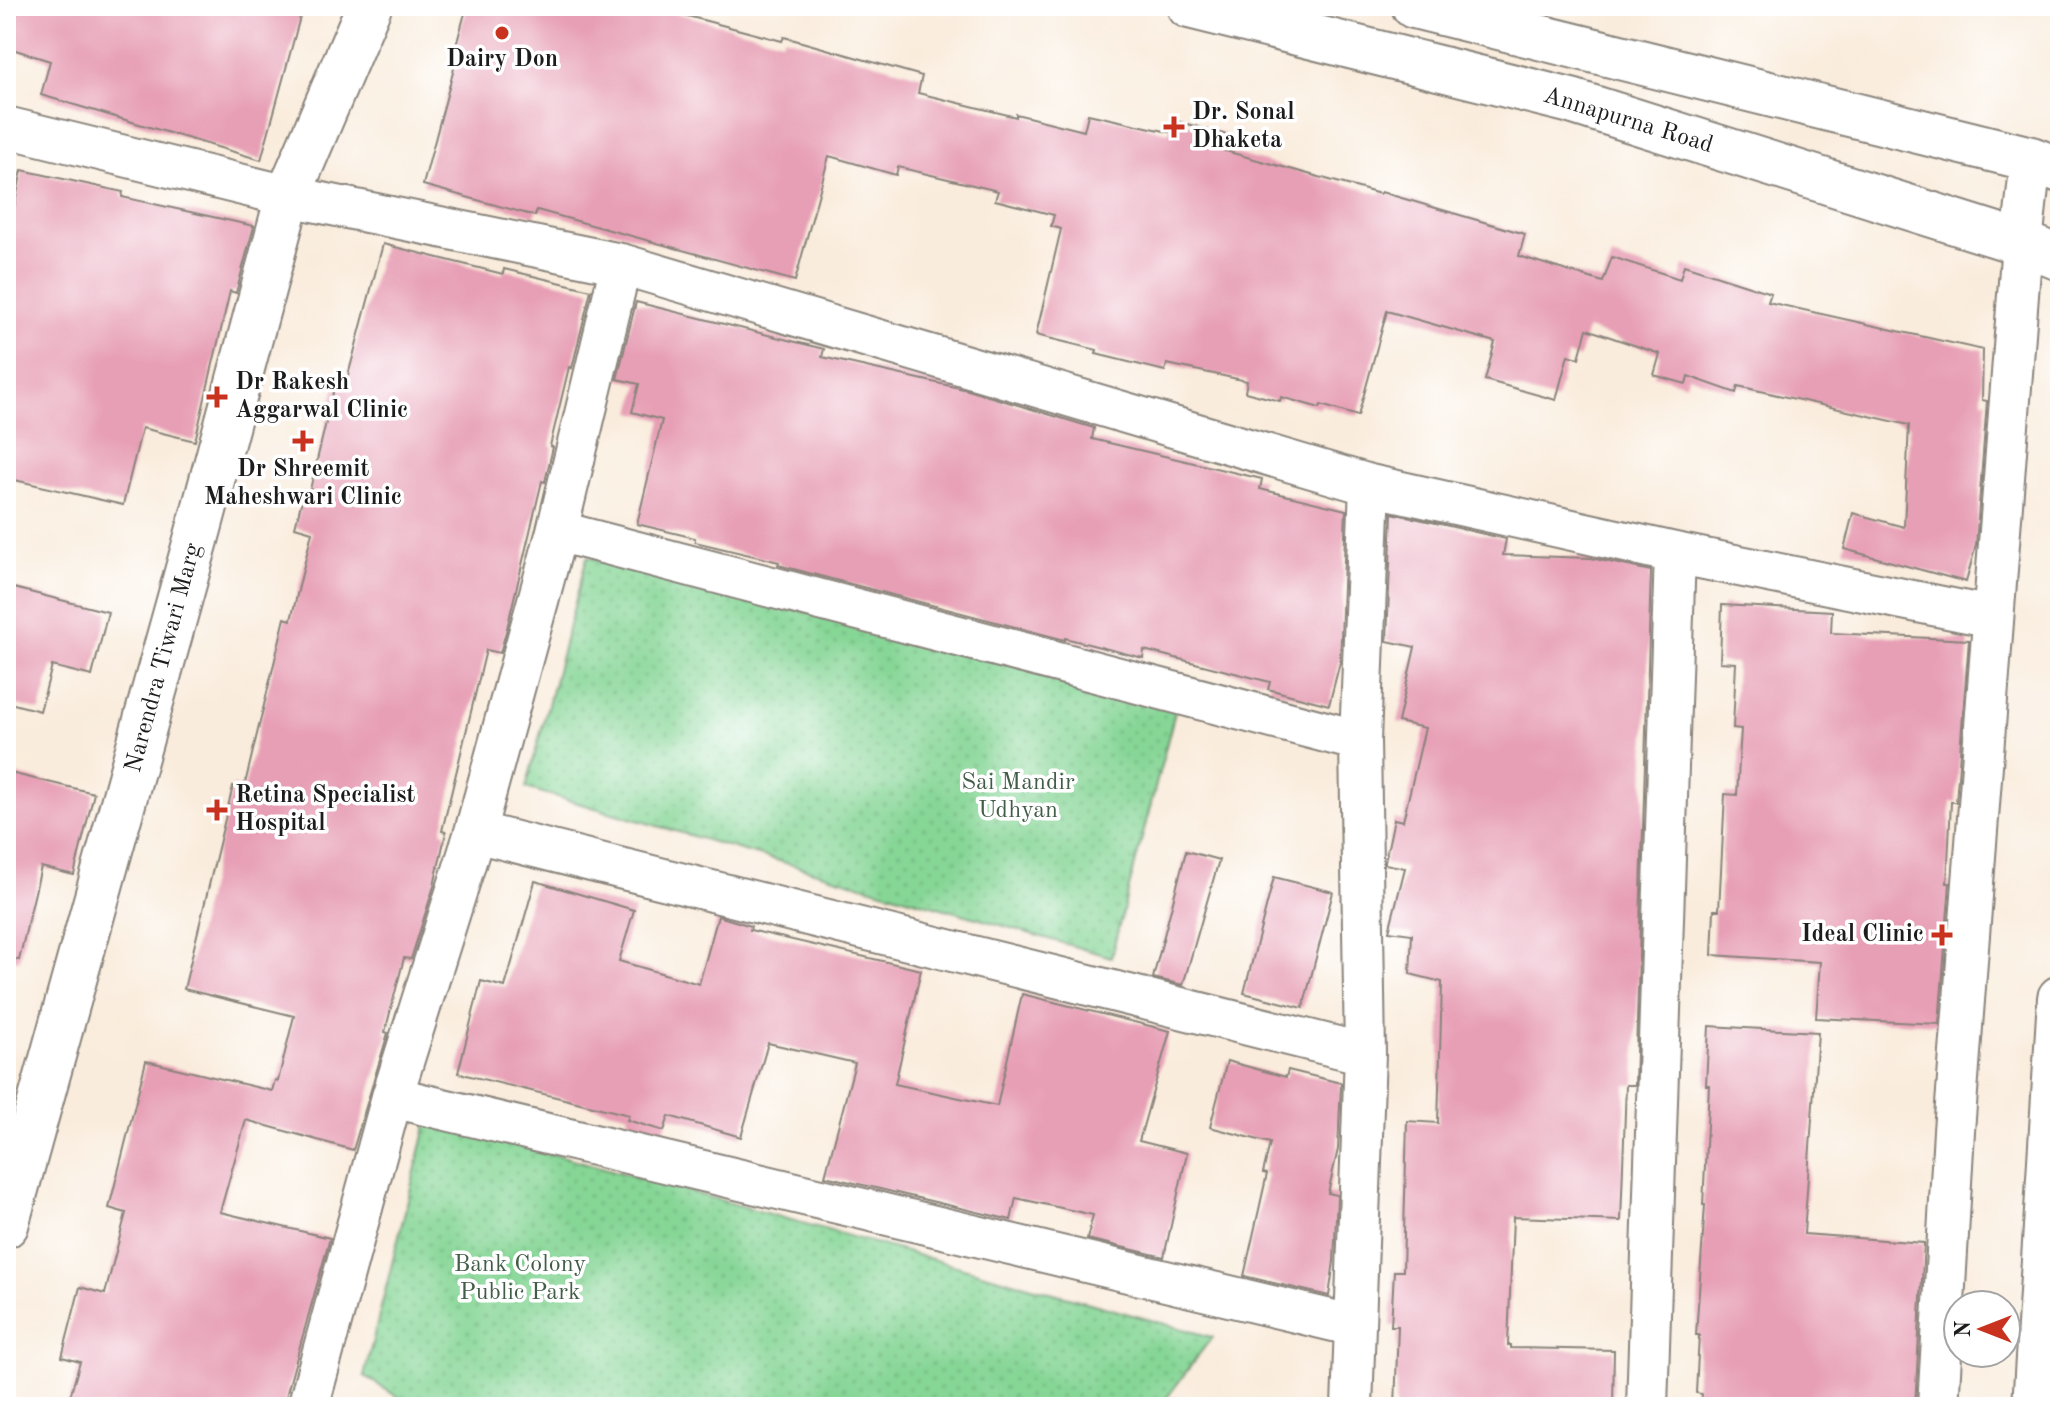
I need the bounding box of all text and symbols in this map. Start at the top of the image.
marker: Dairy Don [493,24,511,42]
place label: Dairy Don [446,48,558,72]
street label: Annapurna Road [1540,84,1716,158]
place label: Dr. Sonal Dhaketa [1192,101,1295,153]
marker: Dr. Sonal Dhaketa [1163,116,1185,138]
place label: Dr Rakesh Aggarwal Clinic [235,371,408,423]
marker: Dr Rakesh Aggarwal Clinic [206,386,228,408]
marker: Dr Shreemit Maheshwari Clinic [292,430,314,452]
place label: Dr Shreemit Maheshwari Clinic [204,458,402,510]
street label: Narendra Tiwari Marg [122,541,206,775]
park label: Sai Mandir Udhyan [961,771,1075,823]
place label: Retina Specialist Hospital [235,784,416,836]
marker: Retina Specialist Hospital [206,799,228,821]
place label: Ideal Clinic [1801,923,1924,947]
marker: Ideal Clinic [1931,924,1953,946]
park label: Bank Colony Public Park [454,1253,587,1305]
north arrow [1942,1289,2022,1369]
text: N [1953,1320,1975,1337]

